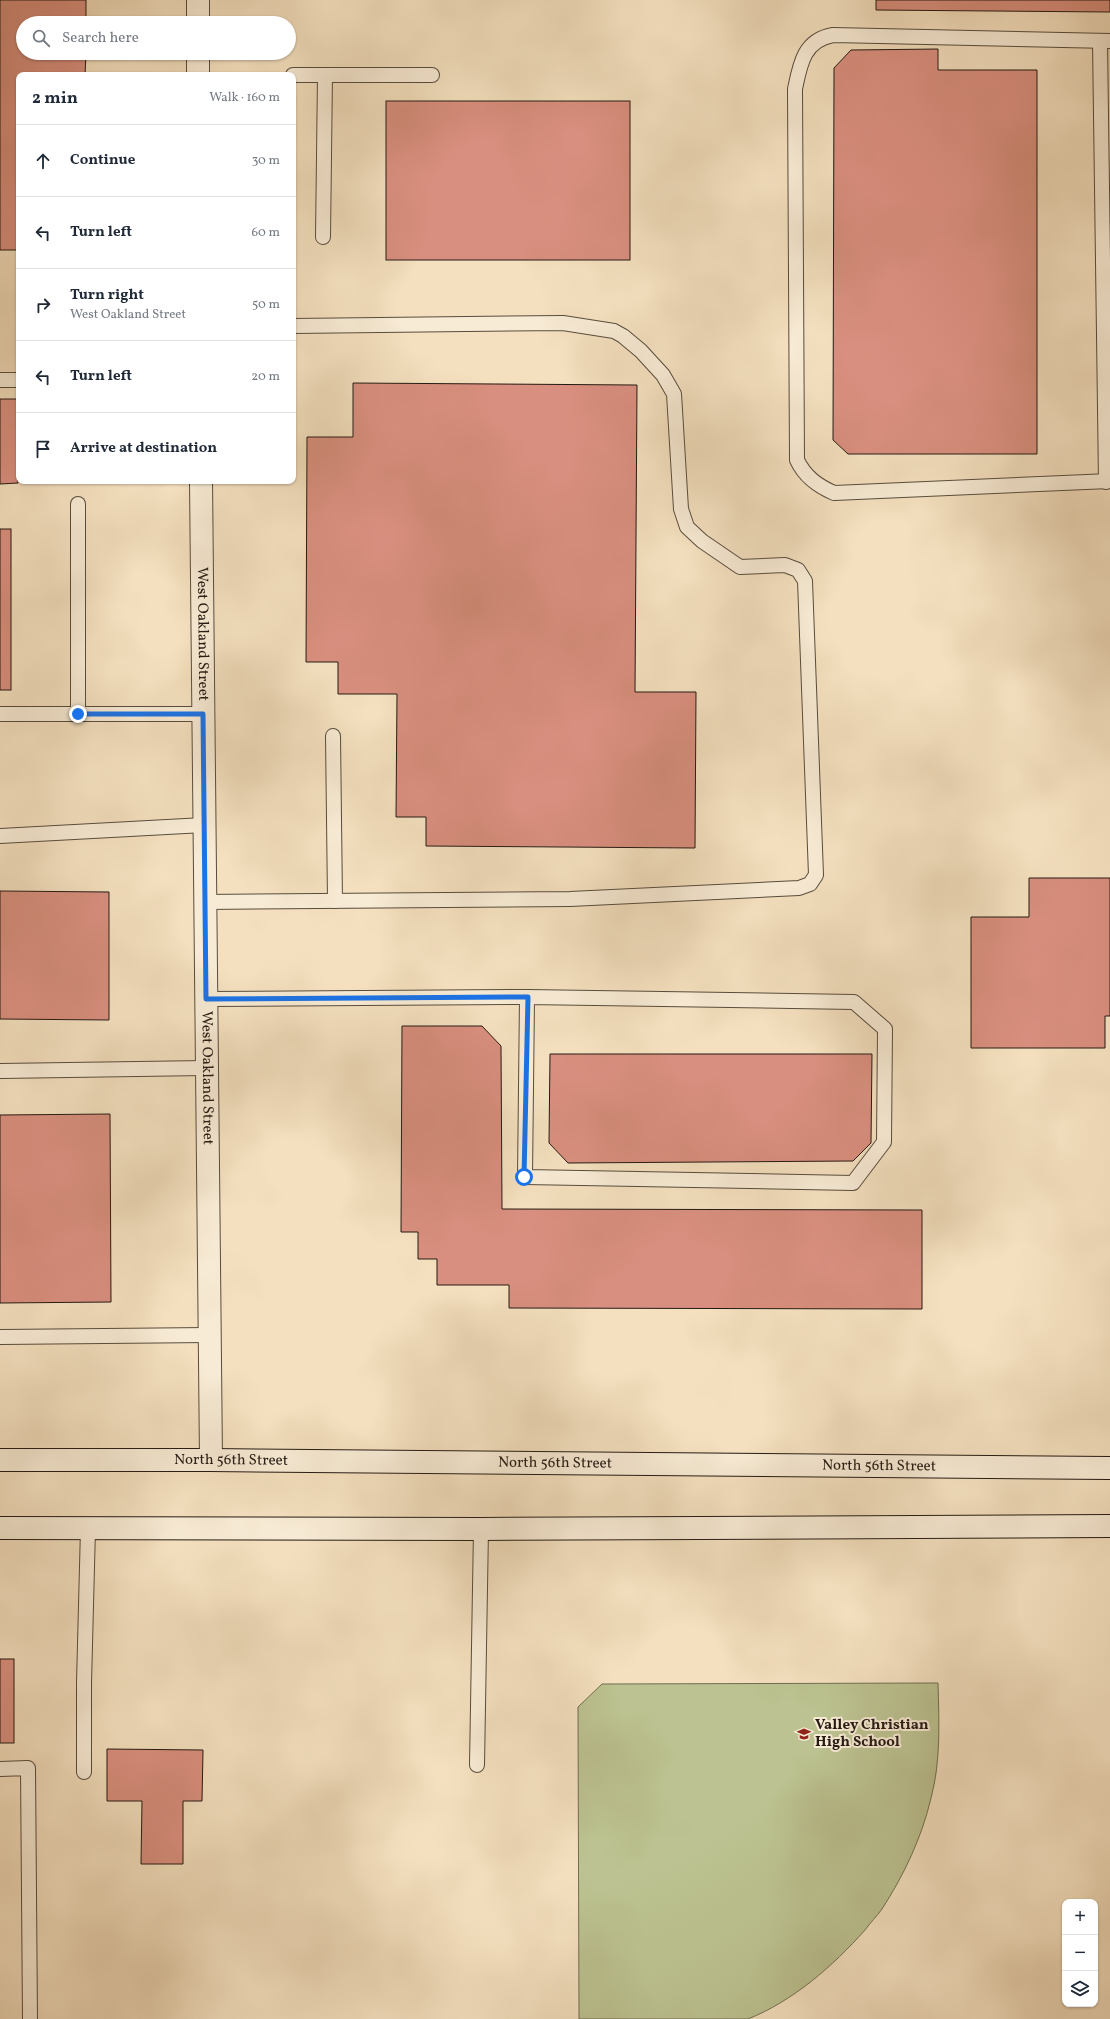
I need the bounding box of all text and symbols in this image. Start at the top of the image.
search box [16,16,296,60]
icon: search [30,27,52,49]
text: Search here [62,28,139,49]
text: 2 min [32,87,78,110]
text: Walk · 160 m [209,89,280,107]
icon: ahead [32,150,54,172]
text: Continue [70,150,135,171]
text: 30 m [252,152,280,170]
icon: left [32,222,54,244]
text: Turn left [70,222,132,243]
text: 60 m [252,224,280,242]
text: Turn right [70,285,144,306]
icon: right [32,294,54,316]
text: 50 m [252,296,280,314]
text: West Oakland Street [70,306,186,324]
icon: left [32,366,54,388]
text: Turn left [70,366,132,387]
text: 20 m [251,368,280,386]
icon: arrive [32,438,54,460]
text: Arrive at destination [70,438,217,459]
street label: West Oakland Street [191,567,214,701]
route end [69,705,87,723]
street label: West Oakland Street [196,1011,218,1145]
route start [515,1168,533,1186]
street label: North 56th Street [174,1450,288,1471]
street label: North 56th Street [498,1452,612,1474]
street label: North 56th Street [822,1455,936,1477]
place label: Valley Christian High School [815,1715,929,1753]
school or university icon: Valley Christian High School [796,1726,812,1742]
map controls [1062,1899,1098,2007]
button: + [1062,1899,1098,1935]
button: − [1062,1935,1098,1971]
button: layers [1062,1971,1098,2007]

